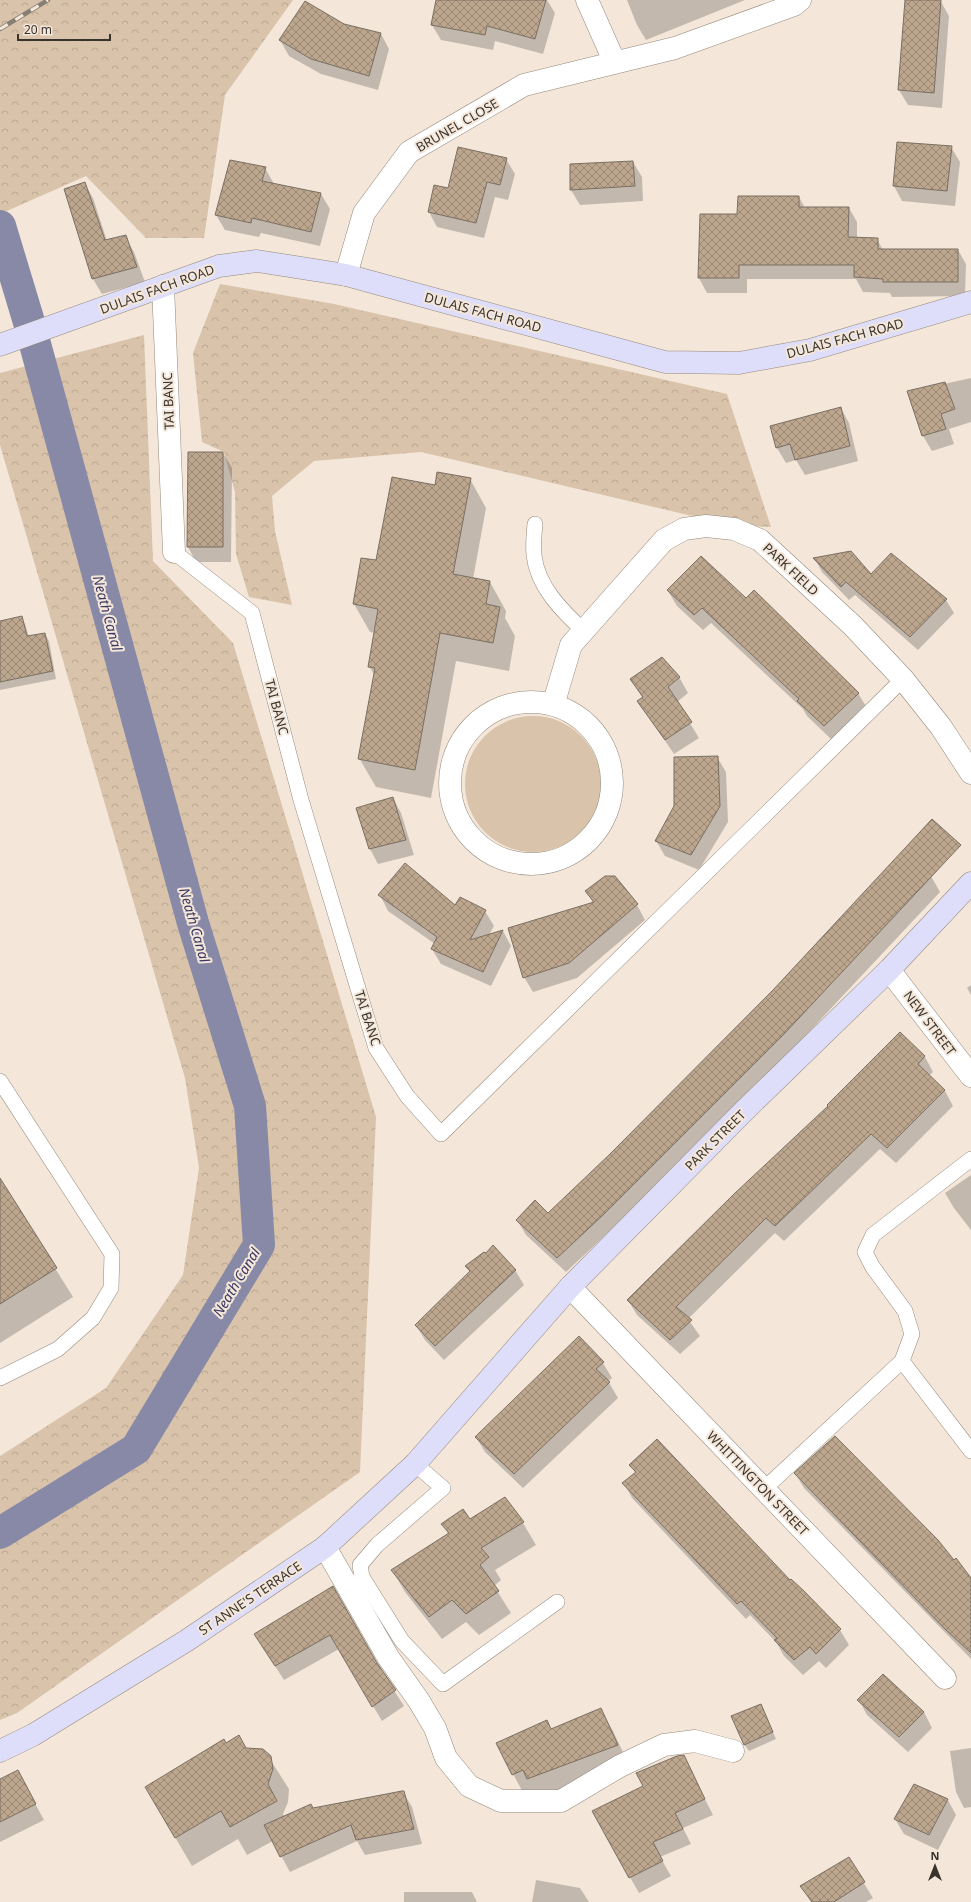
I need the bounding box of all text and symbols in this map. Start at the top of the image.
scale bar [18,16,110,42]
text: 20 m [24,21,52,38]
street label: BRUNEL CLOSE [412,94,502,156]
street label: DULAIS FACH ROAD [97,260,217,318]
street label: DULAIS FACH ROAD [422,288,544,336]
street label: DULAIS FACH ROAD [784,314,906,362]
street label: TAI BANC [158,372,178,430]
street label: PARK FIELD [759,539,823,599]
water label: Neath Canal [89,573,127,653]
street label: TAI BANC [261,677,293,737]
water label: Neath Canal [175,885,215,965]
street label: NEW STREET [900,987,961,1060]
street label: TAI BANC [351,988,385,1048]
street label: PARK STREET [681,1105,750,1174]
water label: Neath Canal [208,1244,264,1320]
street label: WHITTINGTON STREET [703,1427,813,1540]
street label: ST ANNE'S TERRACE [195,1557,305,1639]
north arrow [915,1846,955,1886]
text: N [931,1848,939,1863]

